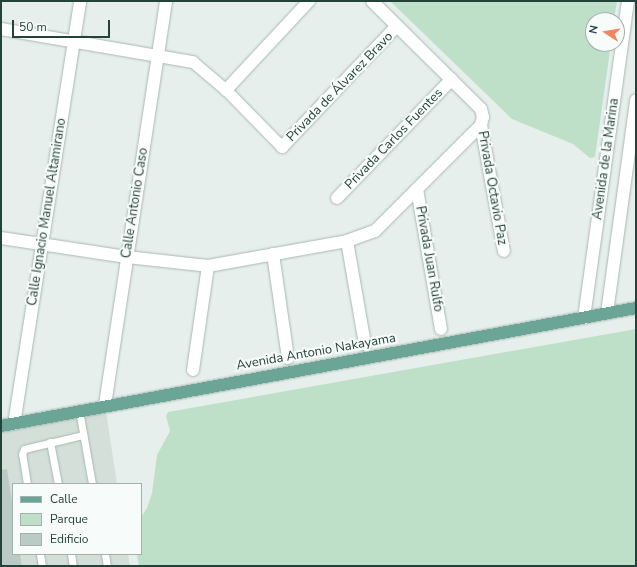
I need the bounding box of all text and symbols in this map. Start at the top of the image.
scale bar [14,12,112,38]
north arrow [585,12,625,52]
text: 50 m [19,19,47,35]
text: N [586,24,602,35]
street label: Privada de Álvarez Bravo [284,29,396,145]
street label: Privada Carlos Fuentes [342,85,446,193]
street label: Avenida de la Marina [590,97,622,221]
street label: Calle Ignacio Manuel Altamirano [24,117,70,307]
street label: Privada Octavio Paz [474,130,510,246]
street label: Calle Antonio Caso [119,147,151,259]
street label: Privada Juan Rulfo [412,205,446,313]
street label: Avenida Antonio Nakayama [235,330,397,374]
legend [12,483,142,555]
text: Calle [50,491,78,507]
text: Parque [50,511,88,527]
text: Edificio [50,531,88,547]

